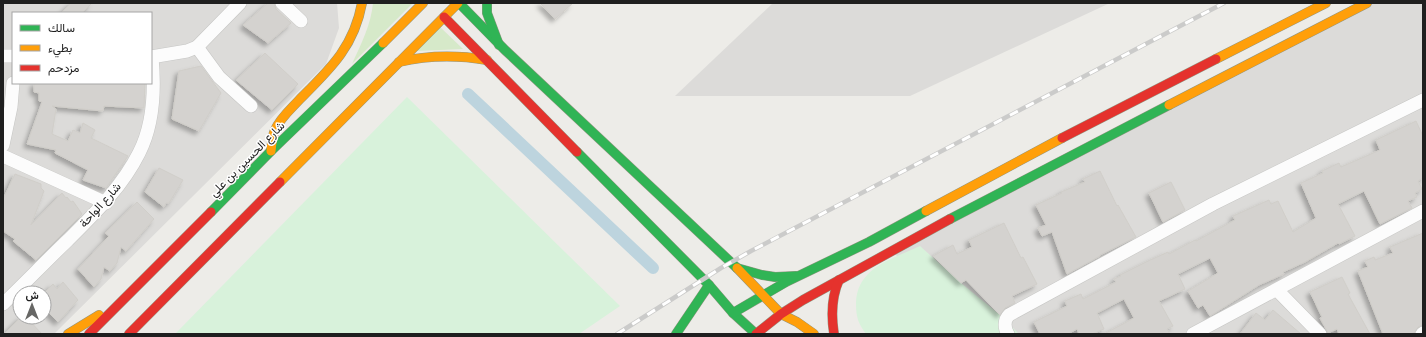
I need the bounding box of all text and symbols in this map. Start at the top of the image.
legend [12,12,152,84]
text: سالك [48,21,75,37]
text: بطيء [48,41,72,58]
text: مزدحم [48,61,79,77]
street label: شارع الحسين بن علي [206,118,290,202]
street label: شارع الواحة [76,180,125,232]
north arrow [12,285,52,325]
text: ش [25,289,39,303]

